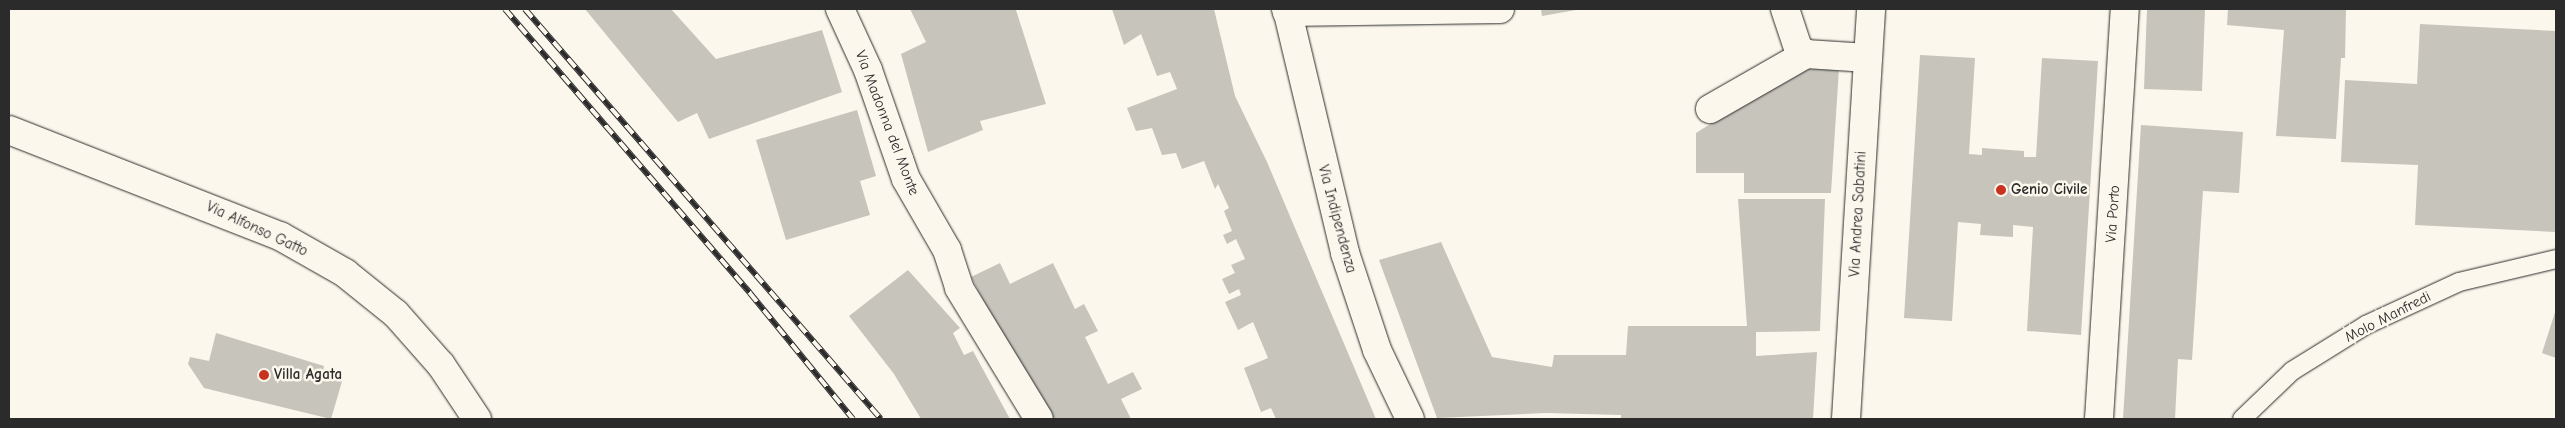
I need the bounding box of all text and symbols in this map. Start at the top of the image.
street label: Via Madonna del Monte [851,48,923,198]
street label: Via Andrea Sabatini [1846,150,1870,278]
street label: Via Indipendenza [1314,163,1360,275]
place label: Genio Civile [2011,181,2087,199]
marker: Genio Civile [1995,184,2007,196]
street label: Via Porto [2102,185,2124,243]
street label: Via Alfonso Gatto [203,198,311,260]
street label: Molo Manfredi [2342,288,2434,346]
place label: Villa Agata [274,366,342,384]
marker: Villa Agata [258,369,270,381]

